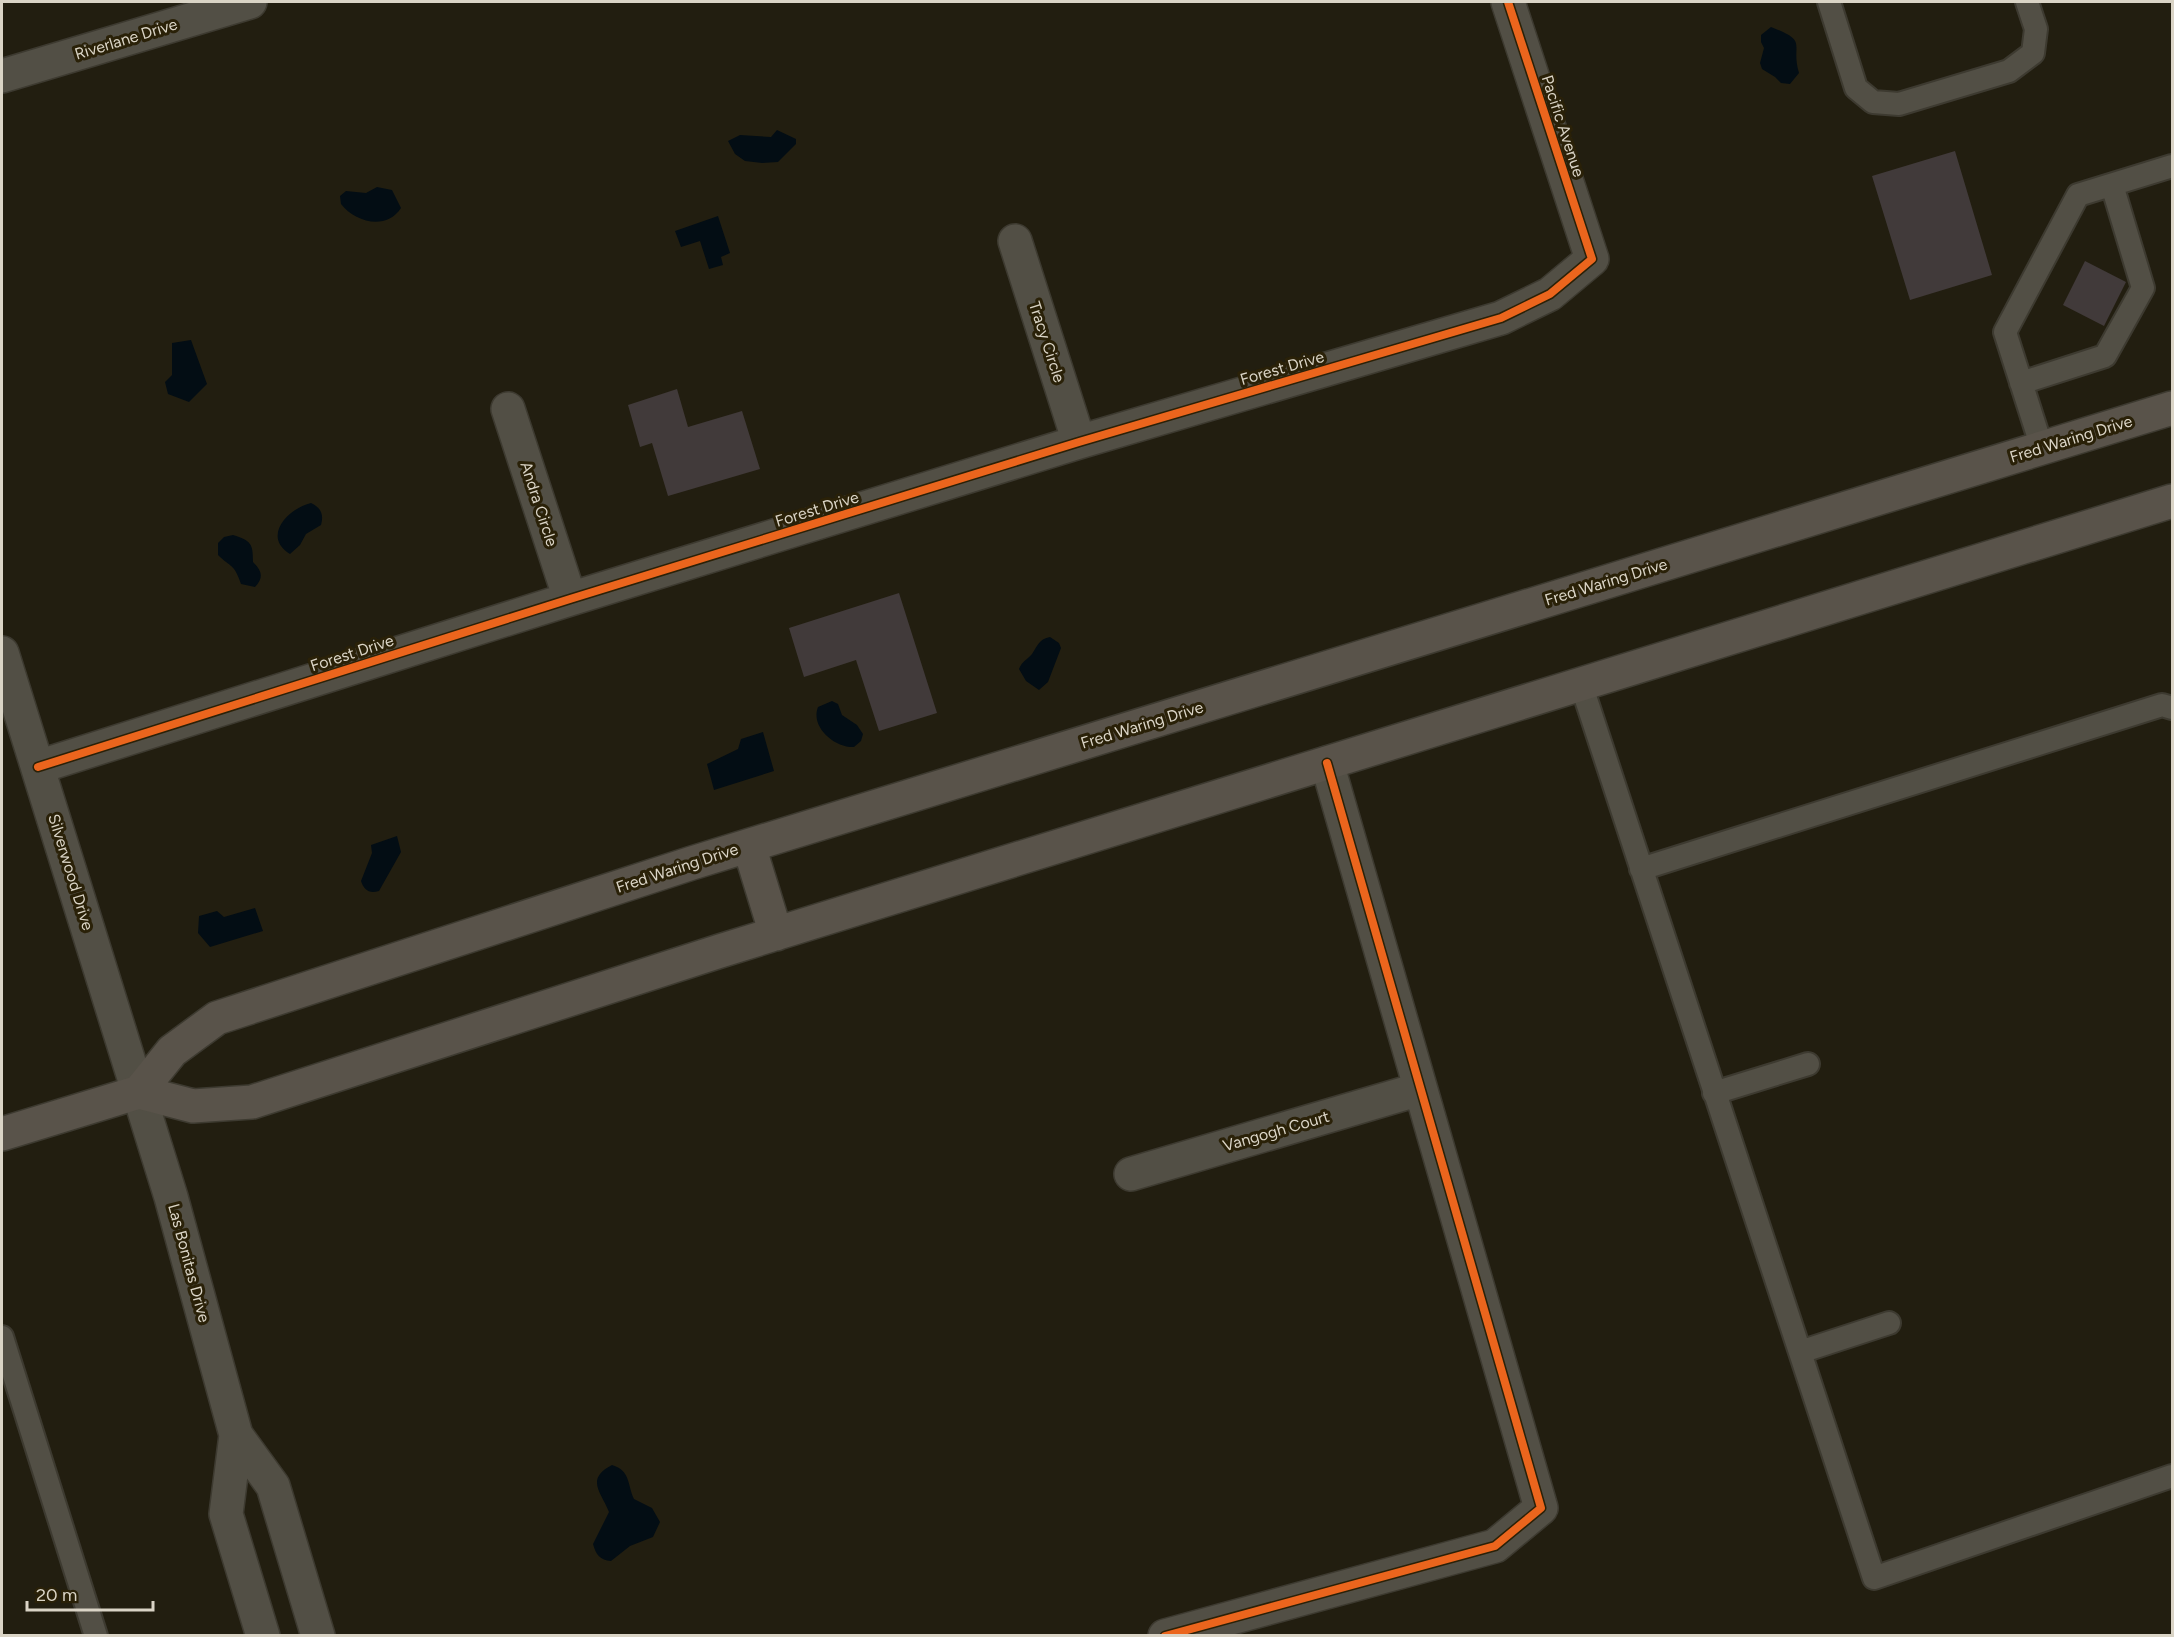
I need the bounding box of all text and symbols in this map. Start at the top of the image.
street label: Riverlane Drive [72,14,180,64]
street label: Pacific Avenue [1538,73,1588,180]
street label: Tracy Circle [1025,299,1069,385]
street label: Forest Drive [1238,347,1326,389]
street label: Fred Waring Drive [2007,411,2135,467]
street label: Andra Circle [516,459,562,549]
street label: Forest Drive [773,487,861,531]
street label: Fred Waring Drive [1542,554,1670,610]
street label: Forest Drive [308,631,396,675]
street label: Fred Waring Drive [1078,697,1206,753]
street label: Silverwood Drive [44,812,98,933]
street label: Fred Waring Drive [614,839,741,897]
street label: Vangogh Court [1221,1107,1331,1155]
street label: Las Bonitas Drive [164,1202,214,1325]
scale bar [27,1574,153,1612]
text: 20 m [36,1584,77,1606]

